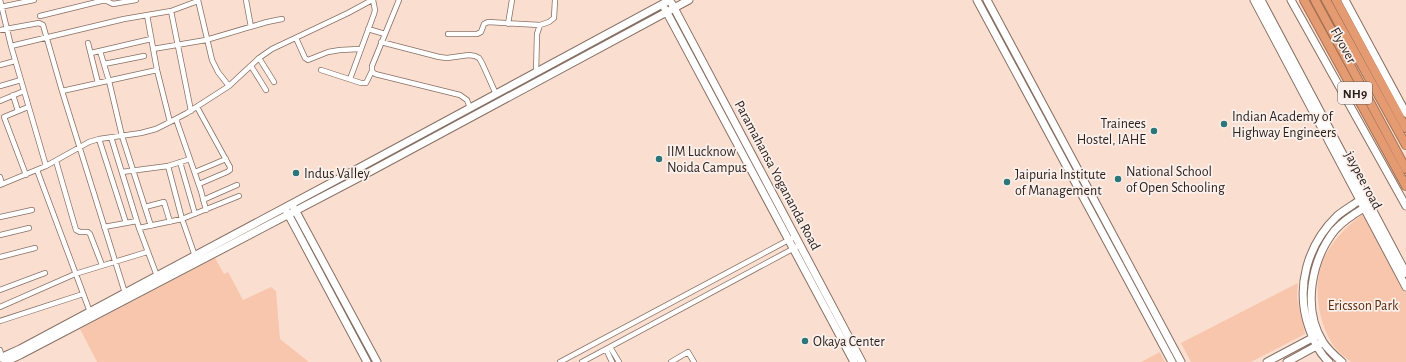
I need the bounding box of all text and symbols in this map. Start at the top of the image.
street label: Flyover [1328,25,1359,66]
road number: NH9 [1338,82,1372,104]
street label: Paramahansa Yogananda Road [732,98,823,253]
place label: Indian Academy of Highway Engineers [1232,110,1336,140]
place label: Trainees Hostel, IAHE [1077,117,1146,147]
marker: Indian Academy of Highway Engineers [1219,119,1229,129]
marker: Trainees Hostel, IAHE [1149,126,1159,136]
place label: IIM Lucknow Noida Campus [667,145,747,175]
street label: jaypee road [1342,149,1384,212]
marker: IIM Lucknow Noida Campus [654,154,664,164]
place label: National School of Open Schooling [1126,165,1225,195]
place label: Indus Valley [304,167,370,181]
marker: Indus Valley [291,168,301,178]
place label: Jaipuria Institute of Management [1015,168,1106,198]
marker: National School of Open Schooling [1113,174,1123,184]
marker: Jaipuria Institute of Management [1002,177,1012,187]
park label: Ericsson Park [1328,299,1399,313]
place label: Okaya Center [813,335,885,349]
marker: Okaya Center [800,336,810,346]

